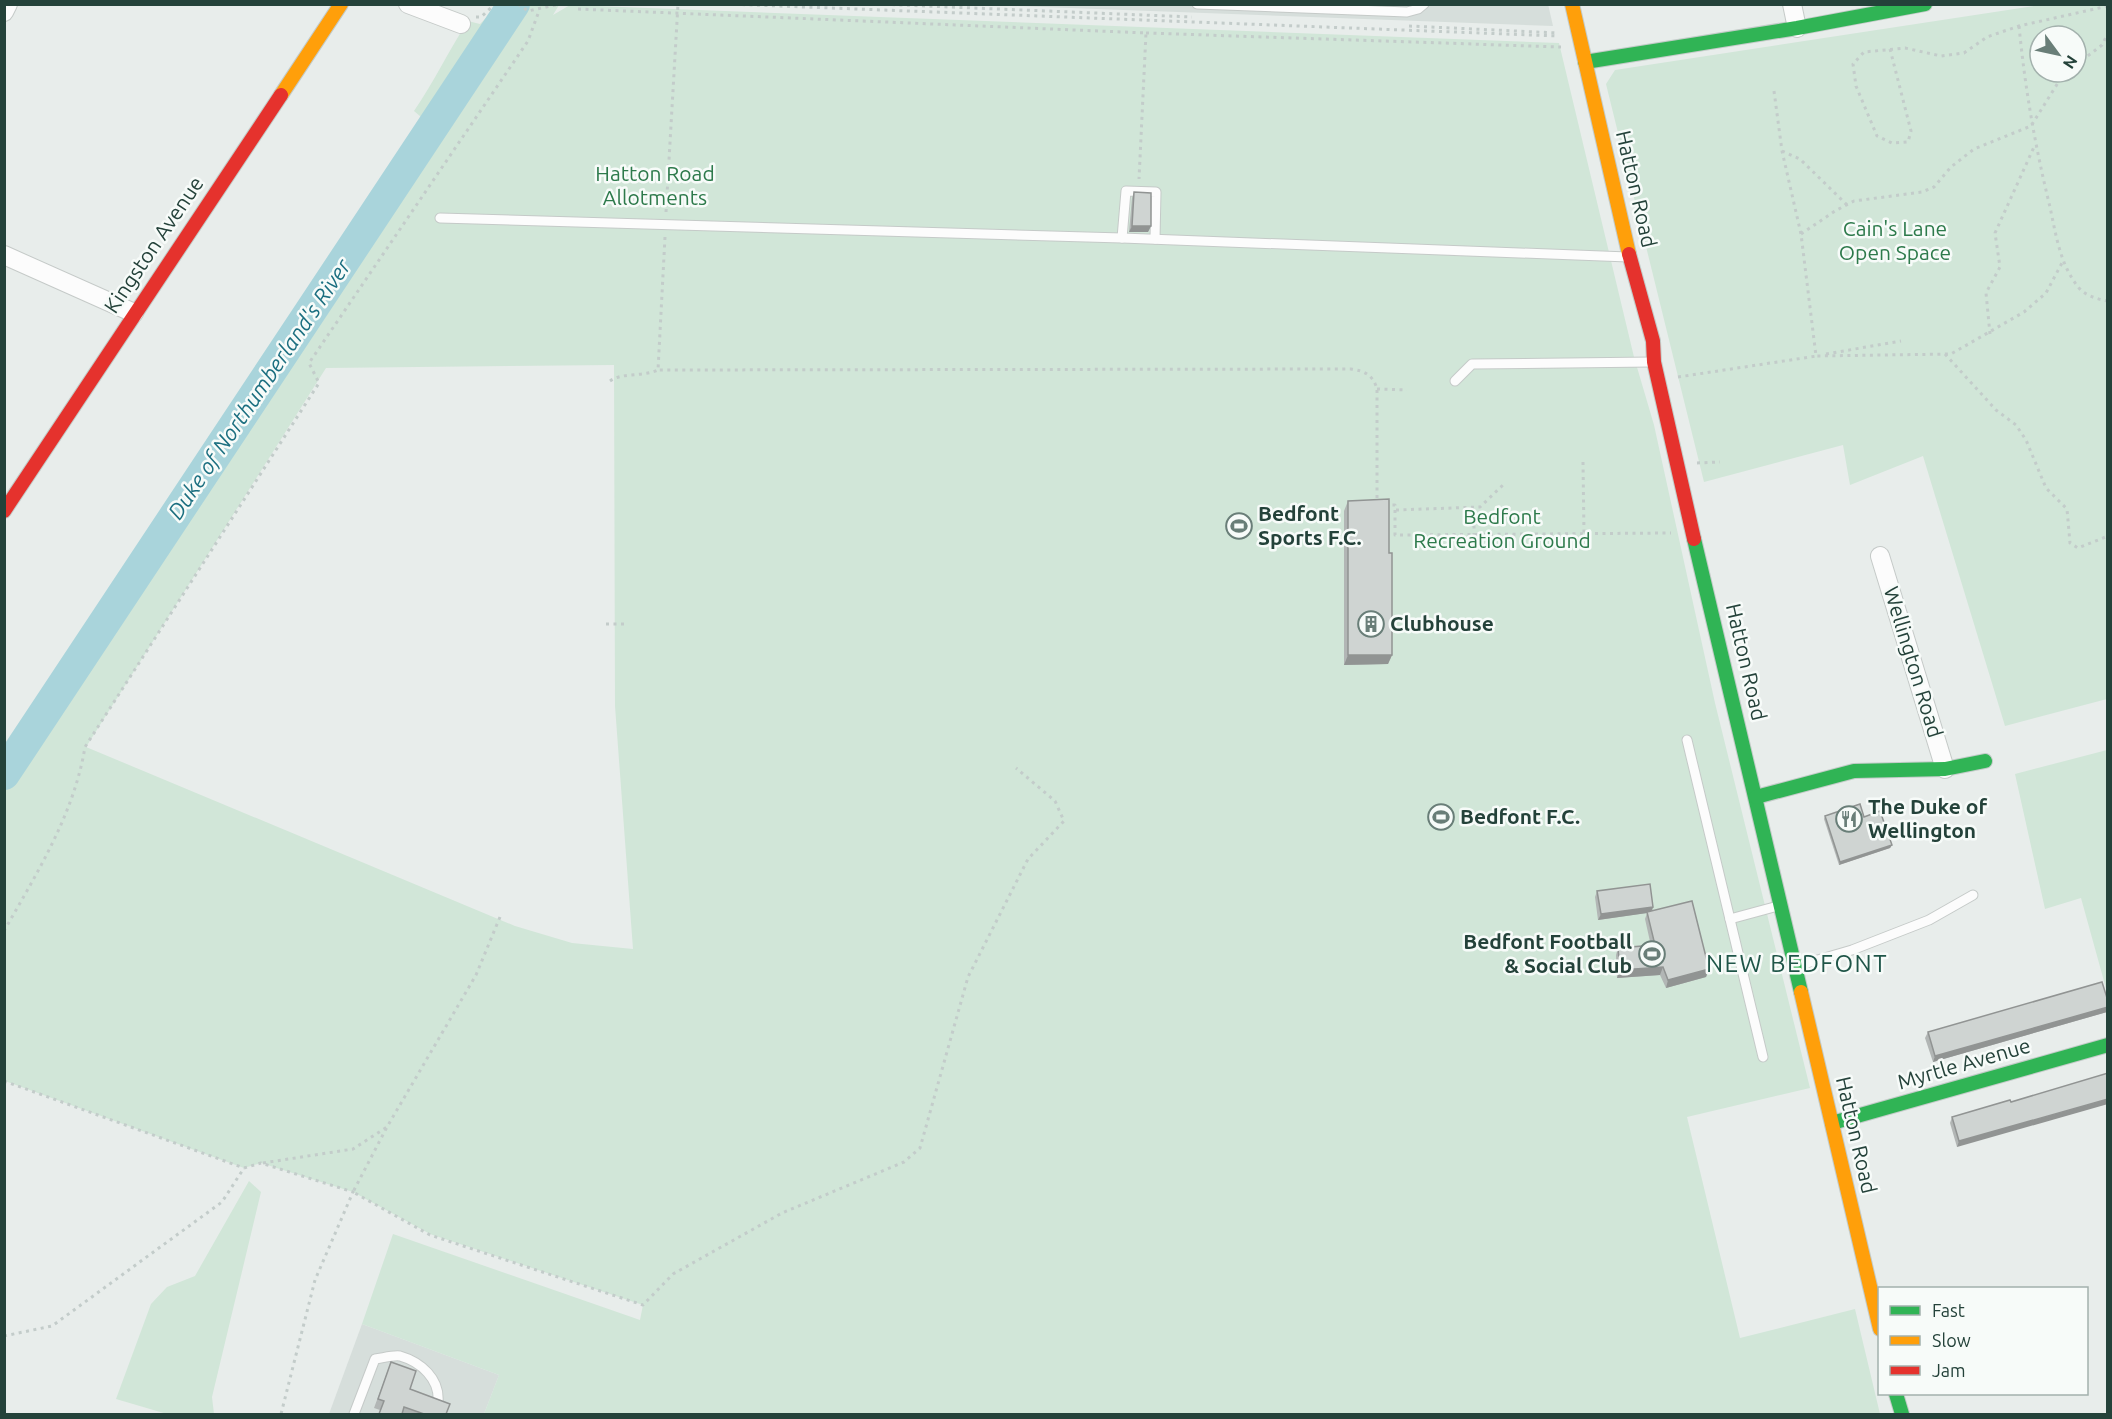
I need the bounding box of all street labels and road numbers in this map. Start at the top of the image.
street label: Hatton Road [1612,128,1662,250]
street label: Kingston Avenue [99,172,208,317]
street label: Wellington Road [1880,583,1948,740]
street label: Hatton Road [1722,601,1772,723]
street label: Myrtle Avenue [1894,1033,2033,1093]
street label: Hatton Road [1832,1074,1882,1196]

